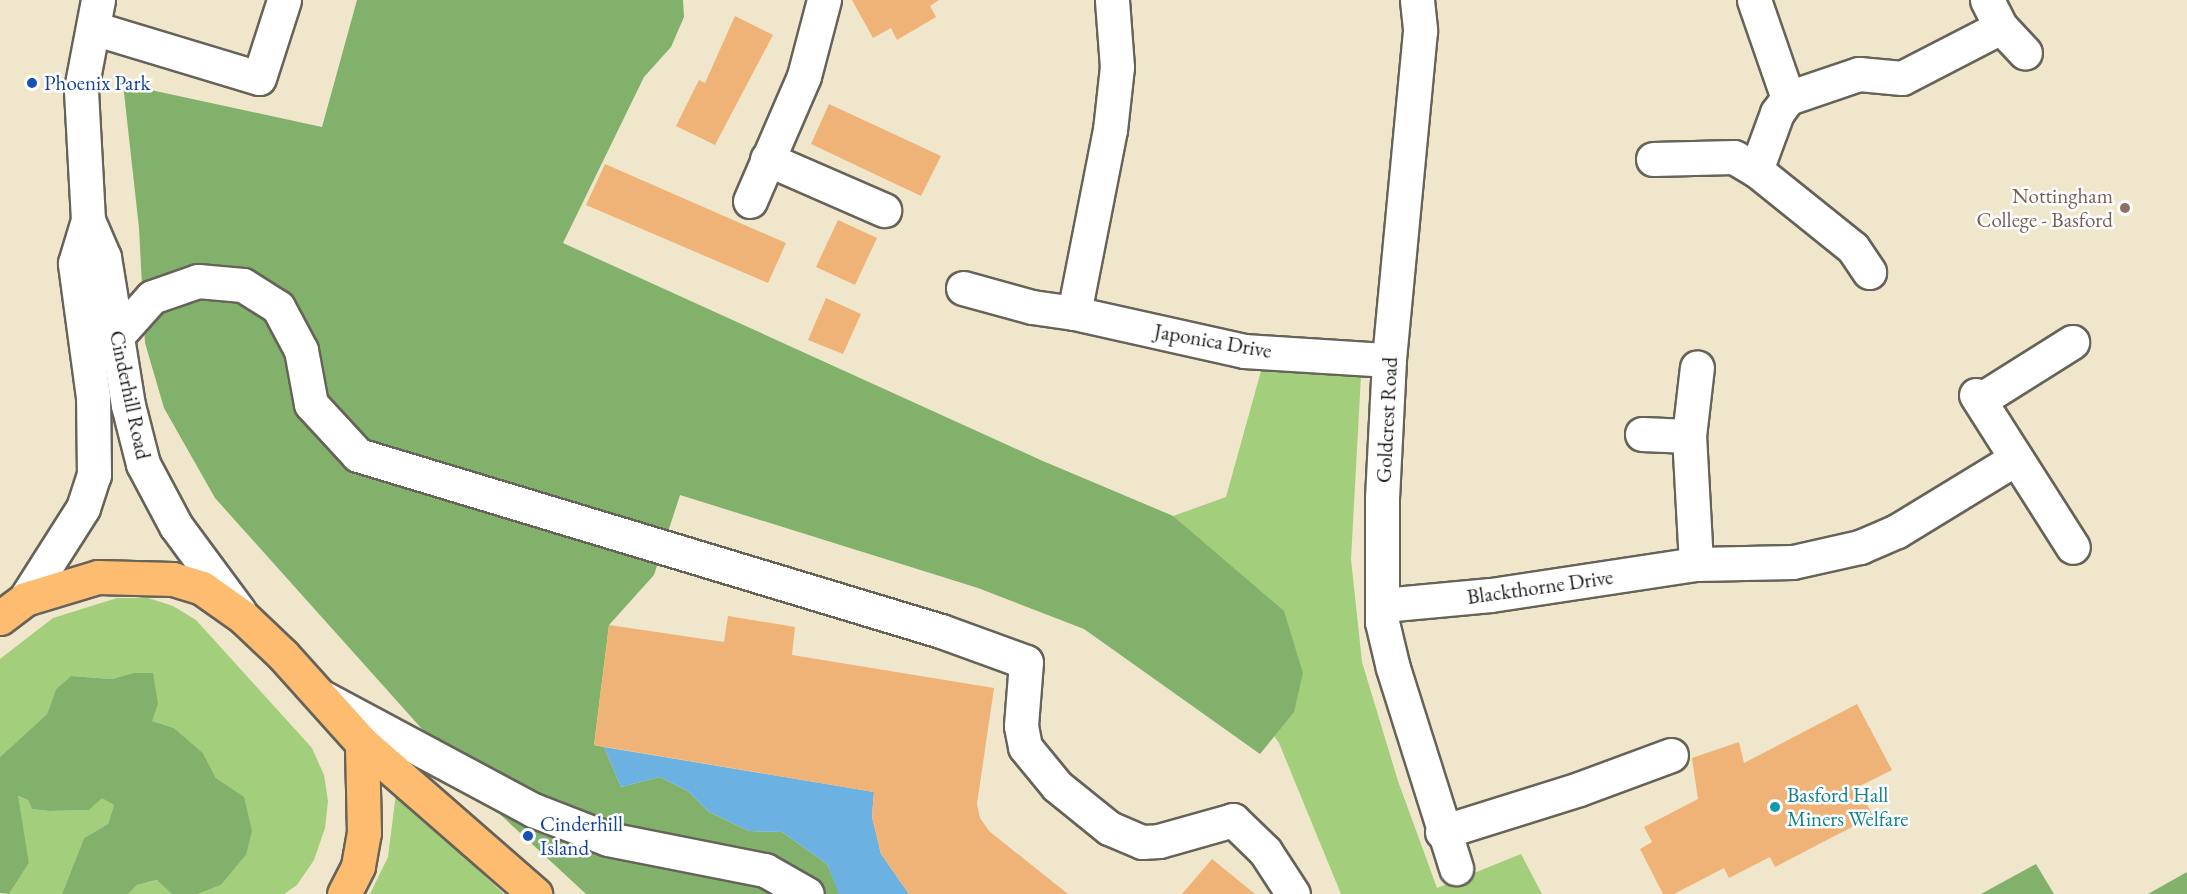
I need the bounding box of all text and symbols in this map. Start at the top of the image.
place label: Phoenix Park [44,70,150,96]
marker: Phoenix Park [25,76,39,90]
place label: Nottingham College - Basford [1977,183,2113,233]
marker: Nottingham College - Basford [2118,201,2132,215]
street label: Japonica Drive [1152,318,1274,364]
street label: Cinderhill Road [104,328,156,462]
street label: Goldcrest Road [1371,356,1403,484]
street label: Blackthorne Drive [1465,564,1615,610]
place label: Basford Hall Miners Welfare [1787,782,1908,832]
marker: Basford Hall Miners Welfare [1768,800,1782,814]
place label: Cinderhill Island [540,811,623,861]
marker: Cinderhill Island [521,829,535,843]

